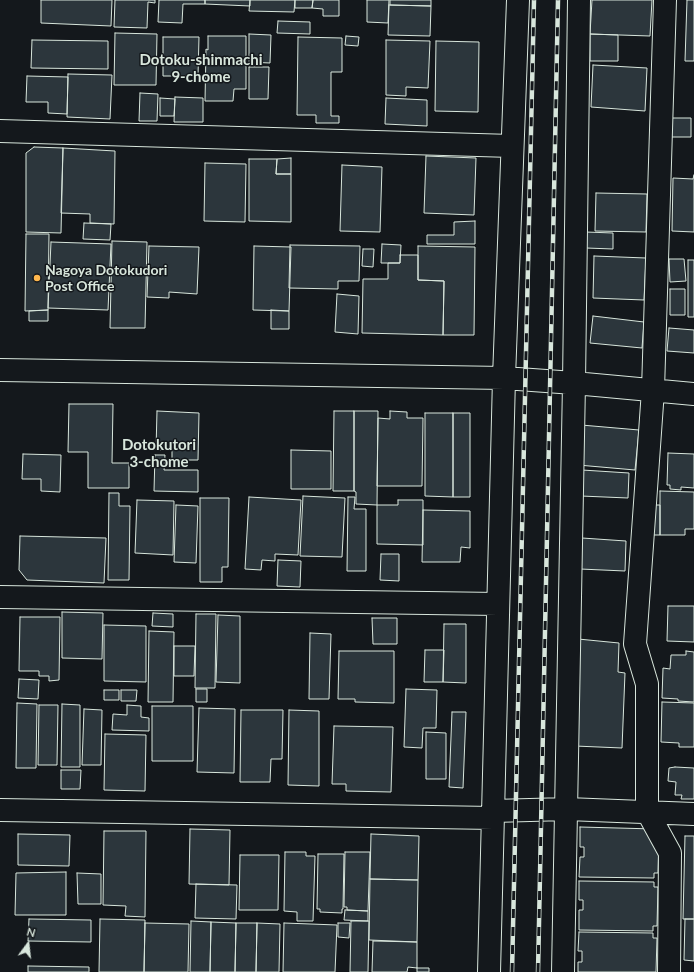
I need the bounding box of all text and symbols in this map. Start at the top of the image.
district label: Dotoku-shinmachi 9-chome [140,51,262,86]
place label: Nagoya Dotokudori Post Office [45,262,167,294]
marker: Nagoya Dotokudori Post Office [32,273,42,283]
district label: Dotokutori 3-chome [122,436,196,471]
north arrow [8,924,48,964]
text: N [25,925,37,939]

